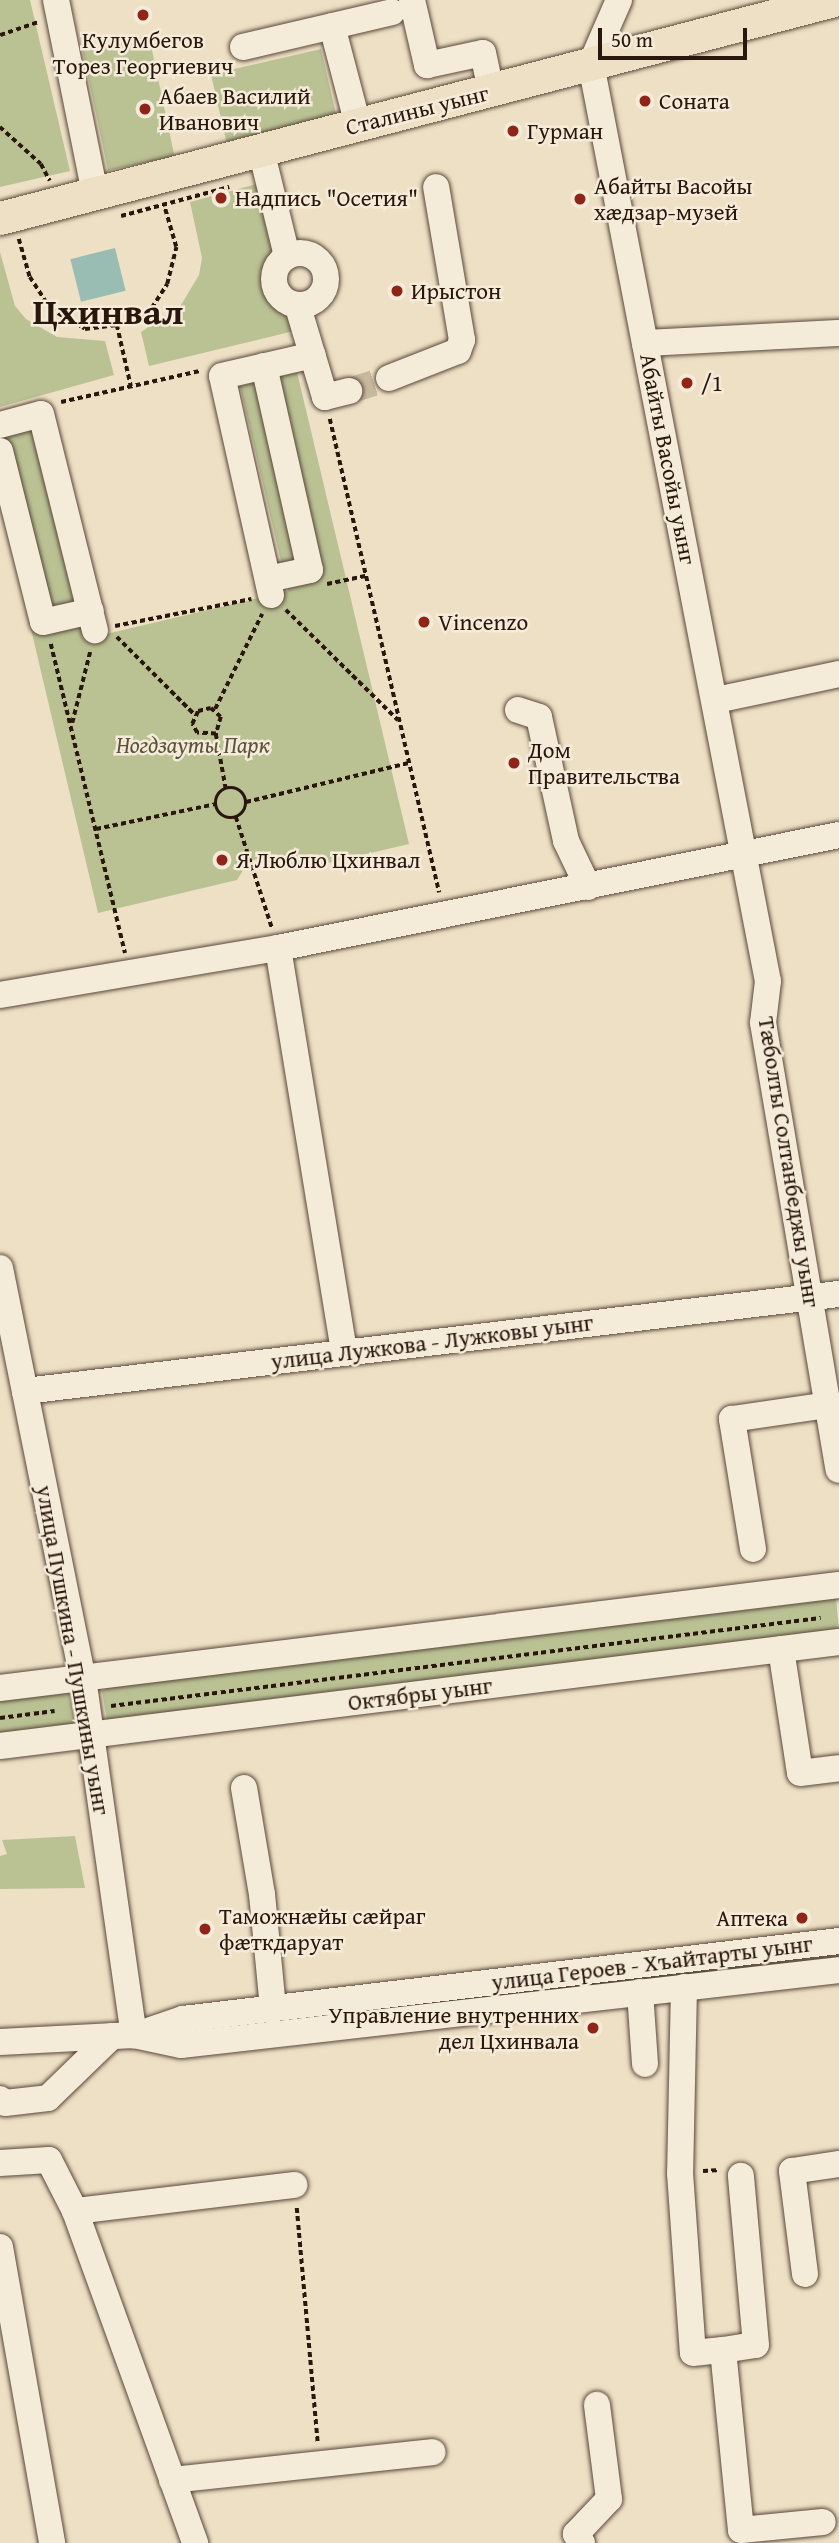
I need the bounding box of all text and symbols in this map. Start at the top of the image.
marker: Кулумбегов Торез Георгиевич [135,7,151,23]
scale bar [601,14,750,58]
text: 50 m [611,24,653,55]
place label: Кулумбегов Торез Георгиевич [53,26,233,80]
street label: Сталины уынг [343,79,491,141]
place label: Абаев Василий Иванович [159,82,311,136]
place label: Соната [659,87,730,115]
marker: Соната [637,93,653,109]
marker: Абаев Василий Иванович [137,101,153,117]
place label: Гурман [527,117,603,145]
marker: Гурман [505,123,521,139]
place label: Абайты Васойы хæдзар-музей [594,172,752,226]
place label: Надпись "Осетия" [235,184,418,212]
marker: Надпись "Осетия" [213,190,229,206]
marker: Абайты Васойы хæдзар-музей [572,191,588,207]
place label: Ирыстон [411,277,501,305]
marker: Ирыстон [389,283,405,299]
district label: Цхинвал [33,289,183,333]
street label: Абайты Васойы уынг [634,351,702,567]
place label: /1 [701,369,723,397]
marker: /1 [679,375,695,391]
place label: Vincenzo [438,608,528,636]
marker: Vincenzo [416,614,432,630]
park label: Ногдзауты Парк [116,731,270,759]
place label: Дом Правительства [528,736,680,790]
marker: Дом Правительства [506,755,522,771]
place label: Я Люблю Цхинвал [236,846,420,874]
marker: Я Люблю Цхинвал [214,852,230,868]
street label: Тæболты Солтанбеджы уынг [752,1015,826,1309]
street label: улица Лужкова - Лужковы уынг [269,1309,595,1375]
street label: улица Пушкина - Пушкины уынг [30,1483,116,1817]
street label: Октябры уынг [346,1671,494,1717]
place label: Таможнæйы сæйраг фæткдаруат [219,1902,425,1956]
place label: Аптека [716,1904,788,1932]
marker: Аптека [794,1910,810,1926]
marker: Таможнæйы сæйраг фæткдаруат [197,1921,213,1937]
street label: улица Героев - Хъайтарты уынг [490,1930,814,1996]
place label: Управление внутренних дел Цхинвала [328,2001,579,2055]
marker: Управление внутренних дел Цхинвала [585,2020,601,2036]

